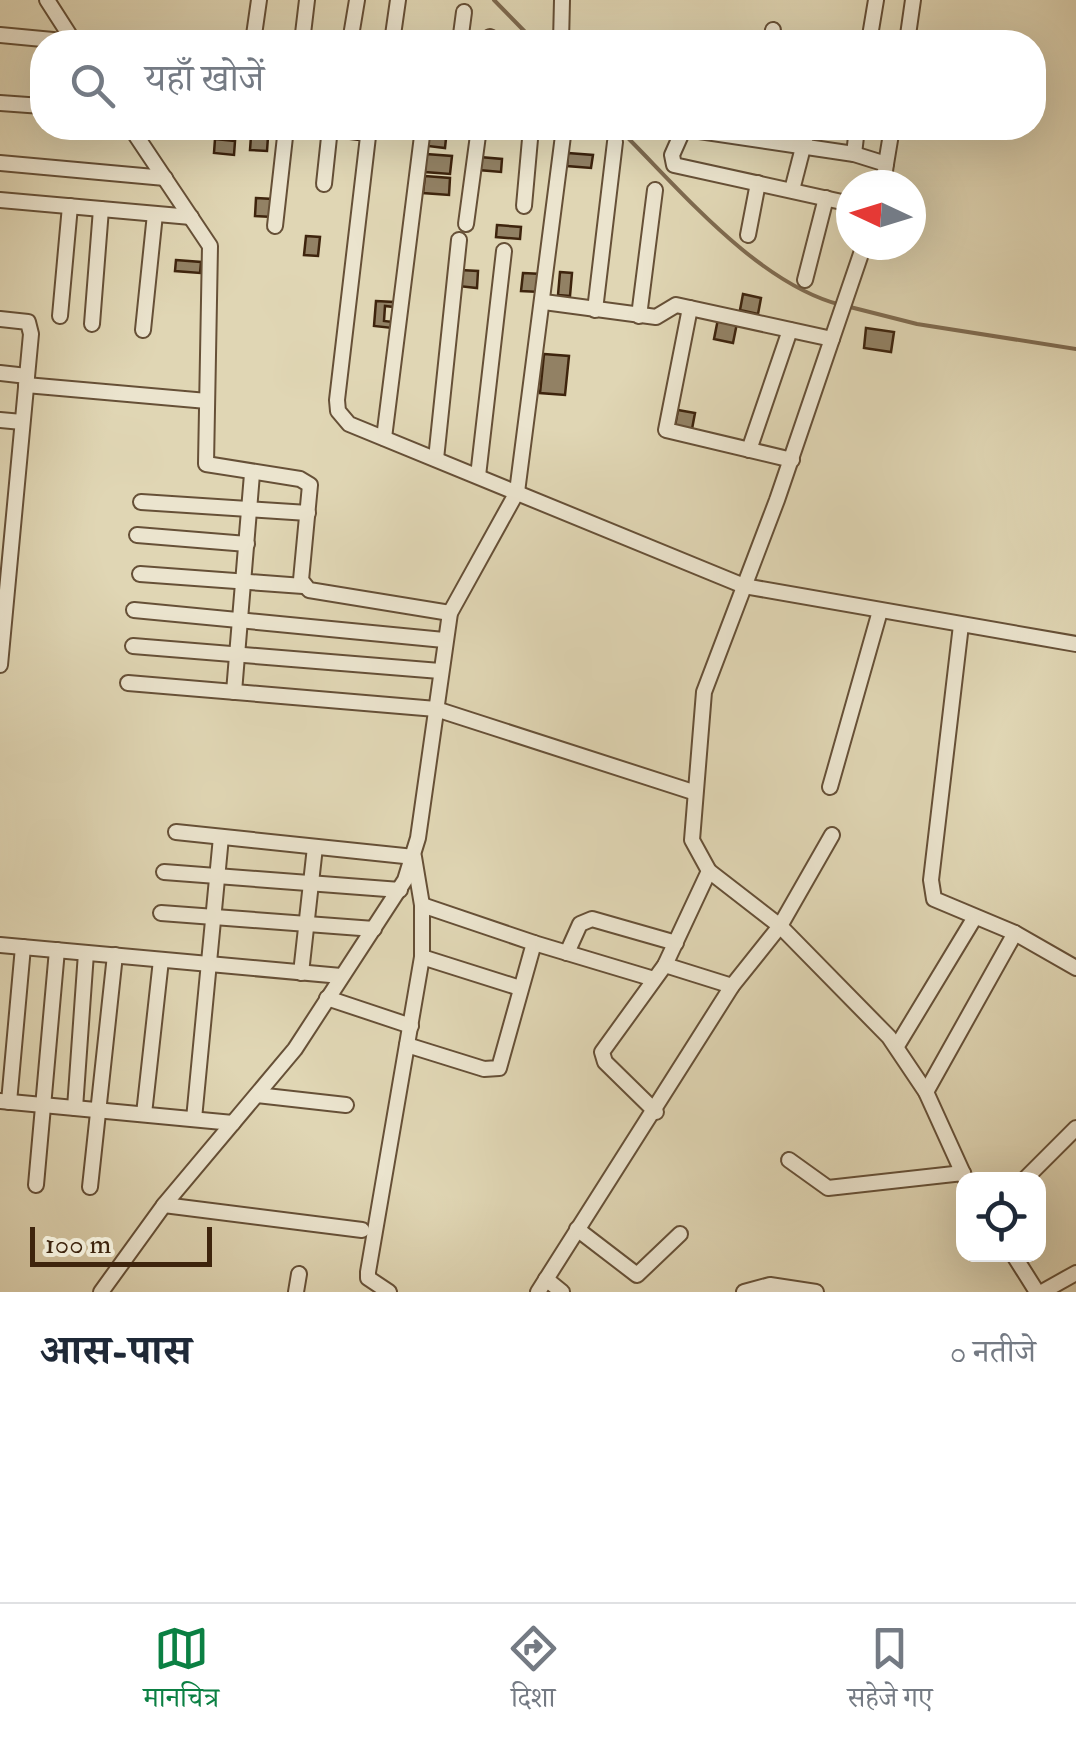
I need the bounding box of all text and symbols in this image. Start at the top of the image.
search box [30,30,1046,140]
text: यहाँ खोजें [145,55,264,103]
icon: search [65,58,120,113]
north arrow [836,170,926,260]
map controls [956,1172,1046,1262]
button: locate [956,1172,1046,1262]
scale bar [30,1222,212,1266]
text: 100 m [45,1227,111,1262]
text: आस-पास [40,1325,191,1377]
text: 0 नतीजे [950,1332,1036,1372]
tab: मानचित्र [143,1621,219,1725]
tab: दिशा [506,1621,561,1725]
tab: सहेजे गए [847,1621,933,1725]

